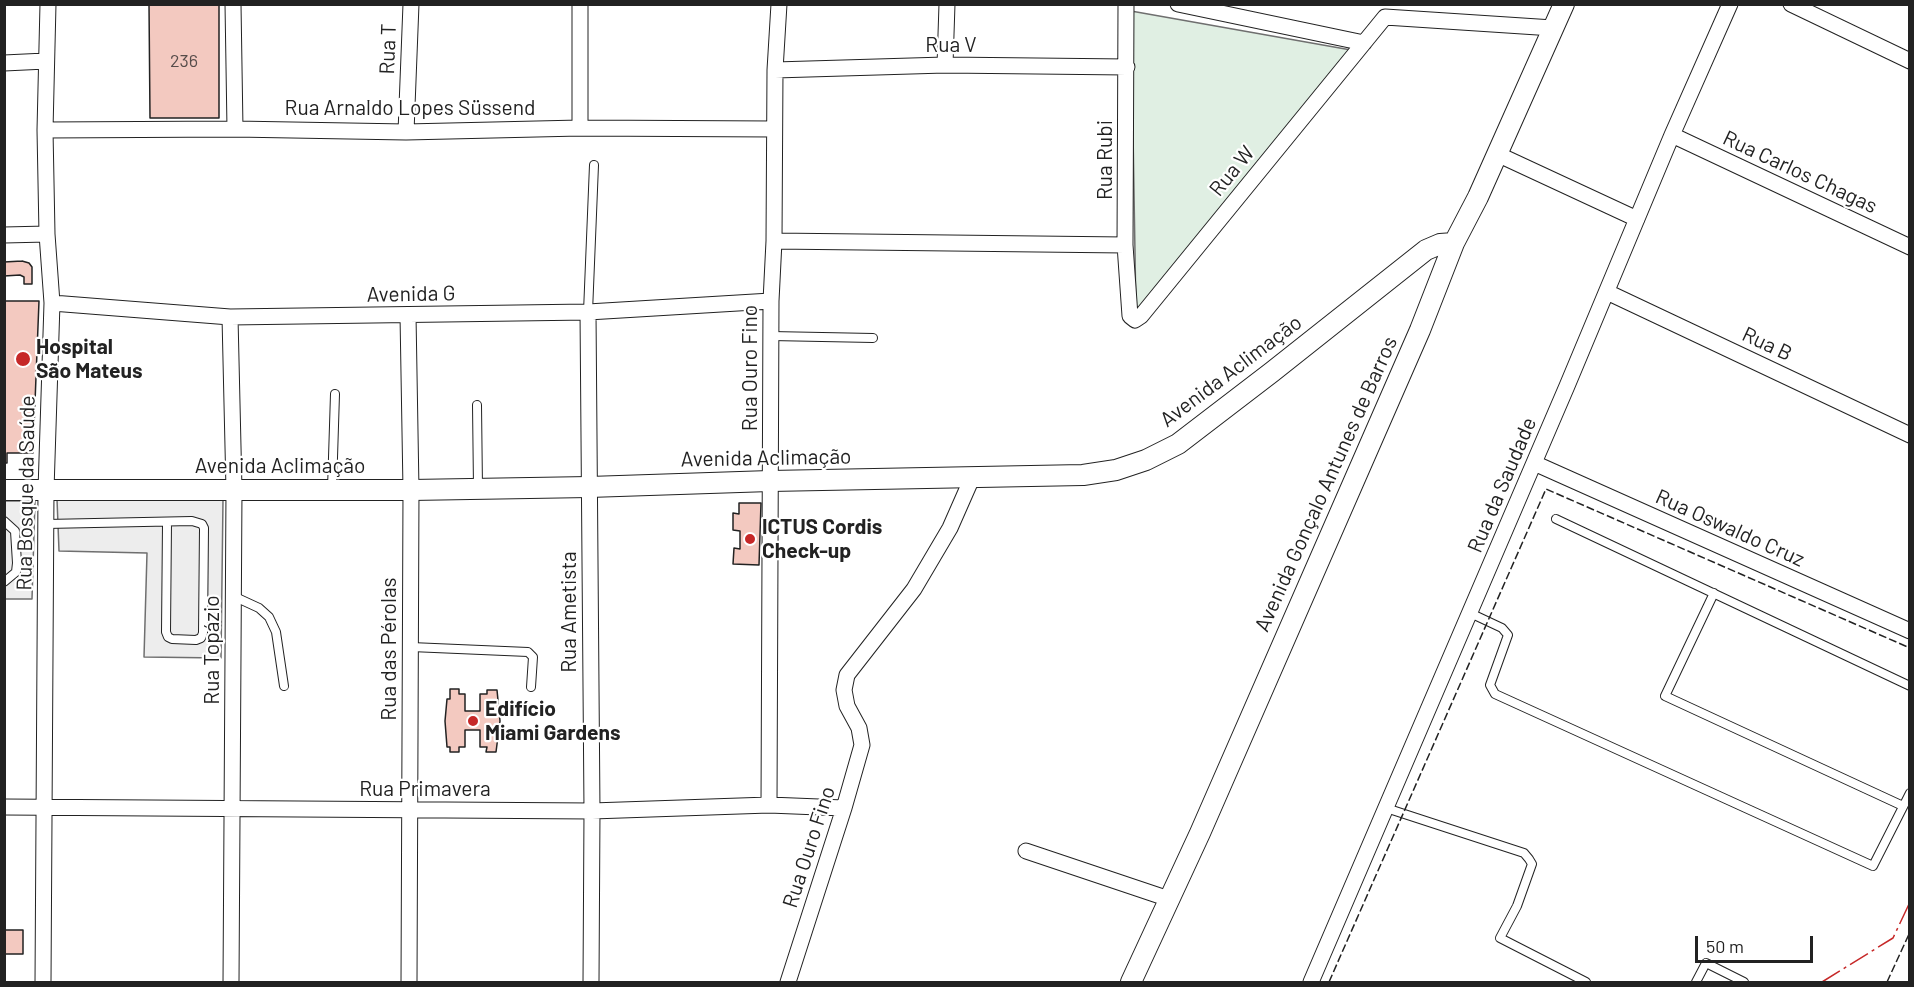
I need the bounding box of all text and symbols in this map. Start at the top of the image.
street label: Rua T [375,23,401,75]
street label: Rua V [925,32,977,58]
house number: 236 [170,50,198,72]
street label: Rua Arnaldo Lopes Süssend [285,95,535,121]
street label: Rua Rubi [1092,120,1118,200]
street label: Rua Carlos Chagas [1719,125,1881,219]
street label: Rua W [1204,141,1260,201]
street label: Avenida G [366,281,456,307]
street label: Rua Ouro Fino [737,305,763,431]
street label: Avenida Aclimação [1155,310,1307,432]
street label: Rua B [1738,322,1796,366]
street label: Avenida Gonçalo Antunes de Barros [1249,333,1403,635]
place label: Hospital São Mateus [36,334,142,384]
marker: Hospital São Mateus [14,350,32,368]
street label: Rua Bosque da Saúde [12,395,40,591]
street label: Rua da Saudade [1462,414,1542,556]
street label: Avenida Aclimação [680,444,852,472]
street label: Avenida Aclimação [195,453,365,479]
street label: Rua Oswaldo Cruz [1652,484,1808,572]
place label: ICTUS Cordis Check-up [762,514,882,564]
marker: ICTUS Cordis Check-up [743,532,757,546]
street label: Rua Ametista [556,551,582,673]
street label: Rua das Pérolas [376,577,402,721]
street label: Rua Topázio [199,595,225,705]
place label: Edifício Miami Gardens [485,696,621,746]
marker: Edifício Miami Gardens [466,714,480,728]
street label: Rua Primavera [359,776,491,802]
street label: Rua Ouro Fino [777,783,841,911]
scale bar [1698,924,1816,962]
text: 50 m [1706,935,1744,957]

